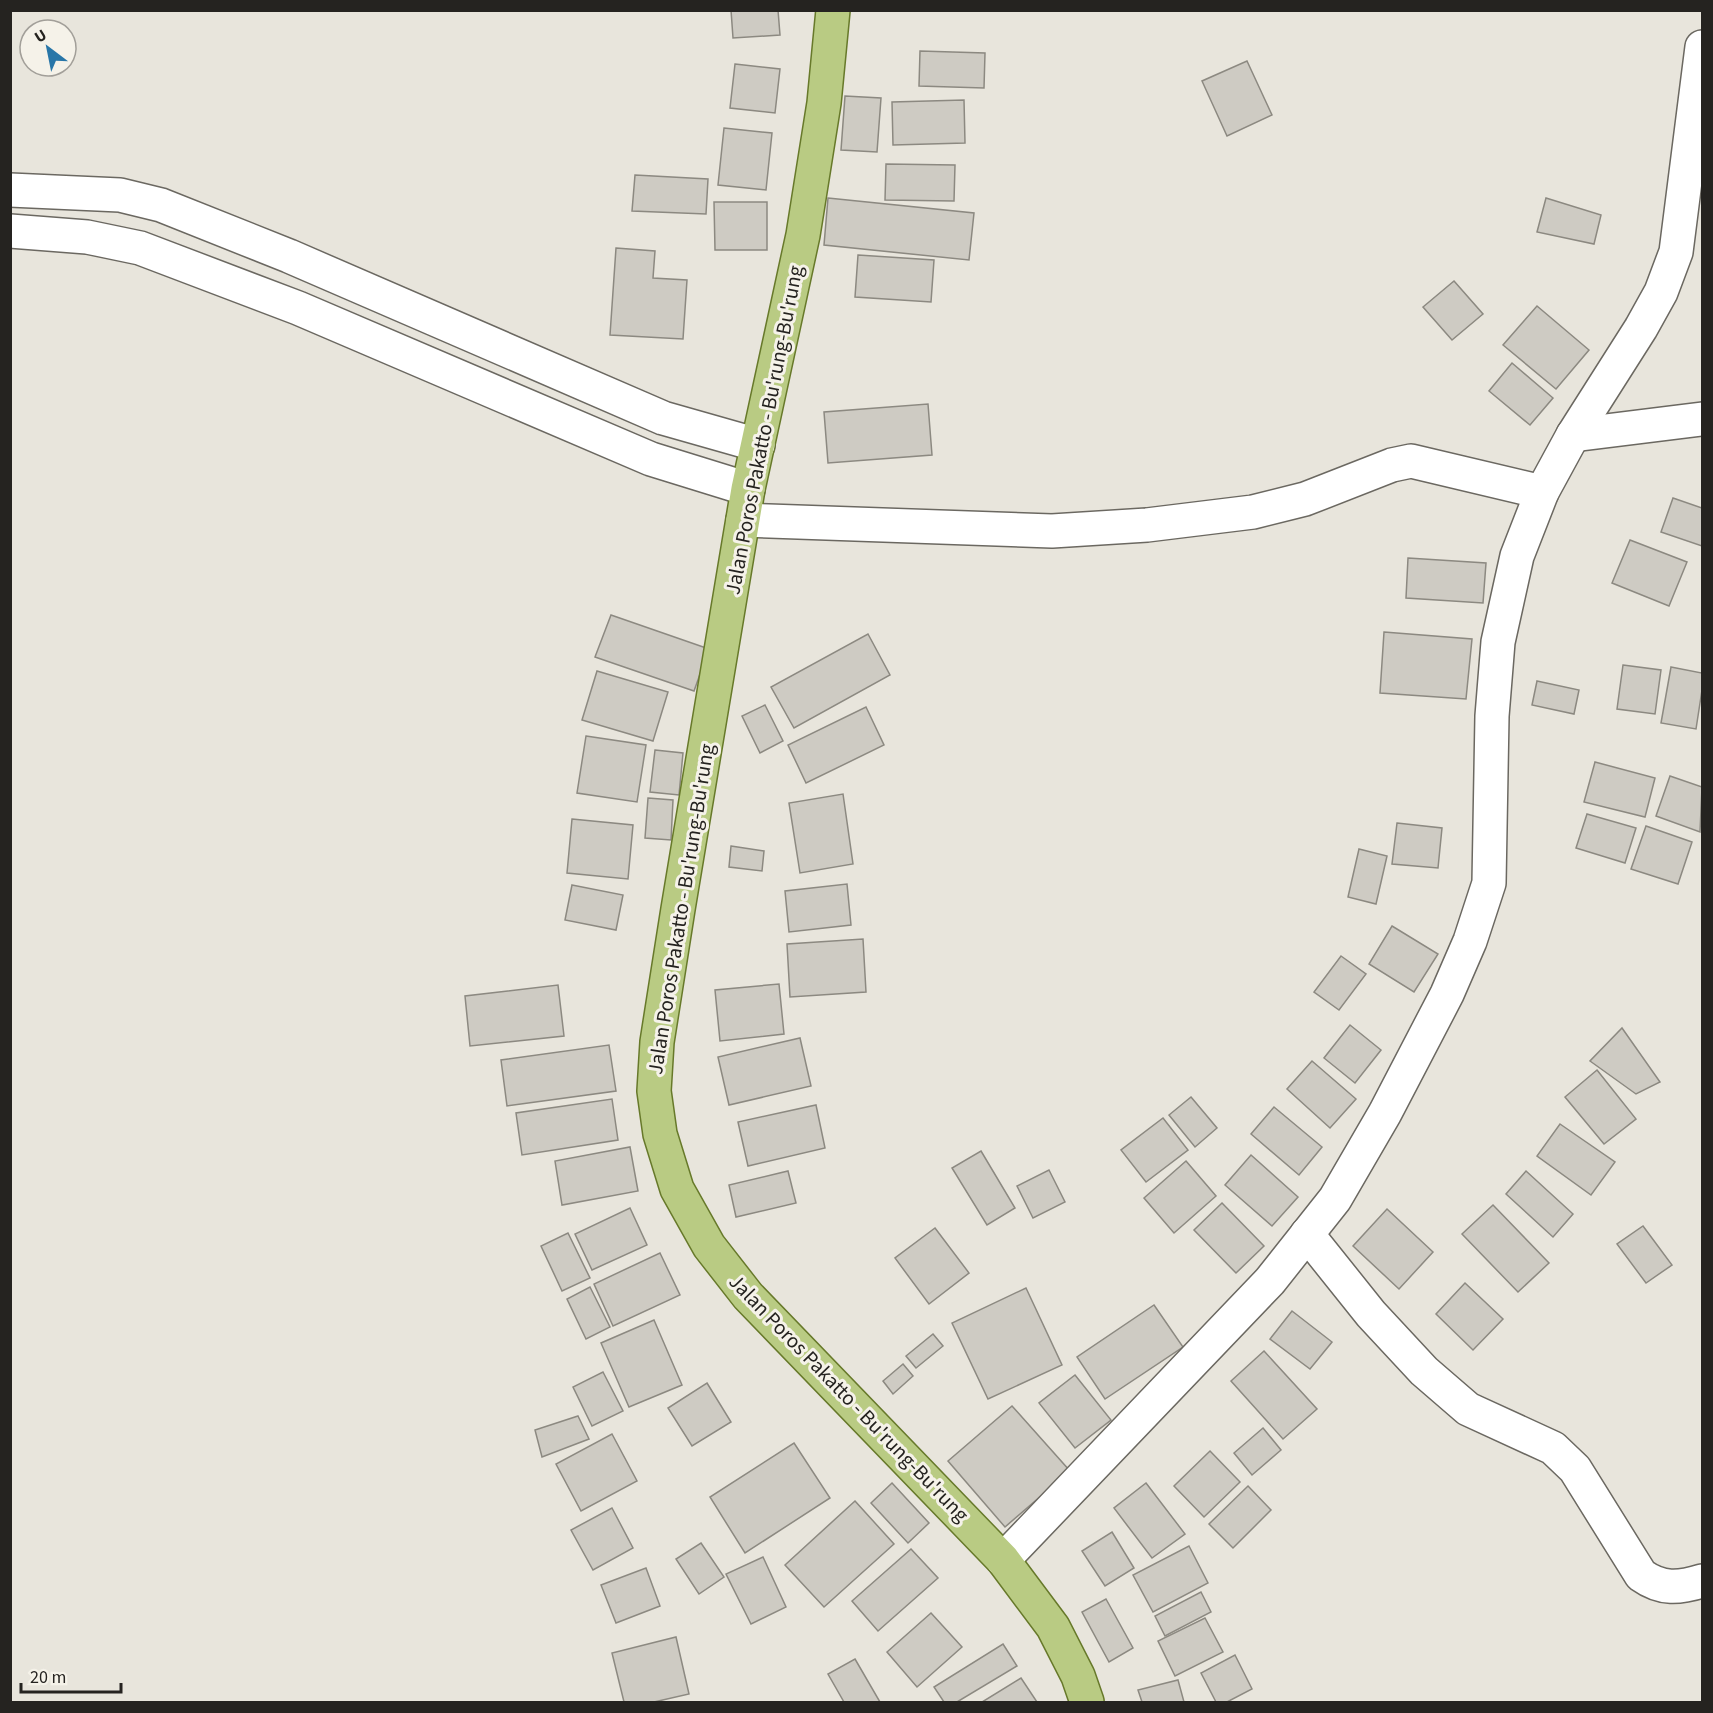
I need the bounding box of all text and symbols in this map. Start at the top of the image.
north arrow [18,18,78,78]
text: U [30,24,51,48]
street label: Jalan Poros Pakatto - Bu'rung-Bu'rung [717,263,811,597]
street label: Jalan Poros Pakatto - Bu'rung-Bu'rung [640,741,722,1076]
street label: Jalan Poros Pakatto - Bu'rung-Bu'rung [722,1267,976,1529]
scale bar [21,1656,122,1694]
text: 20 m [30,1665,66,1690]

